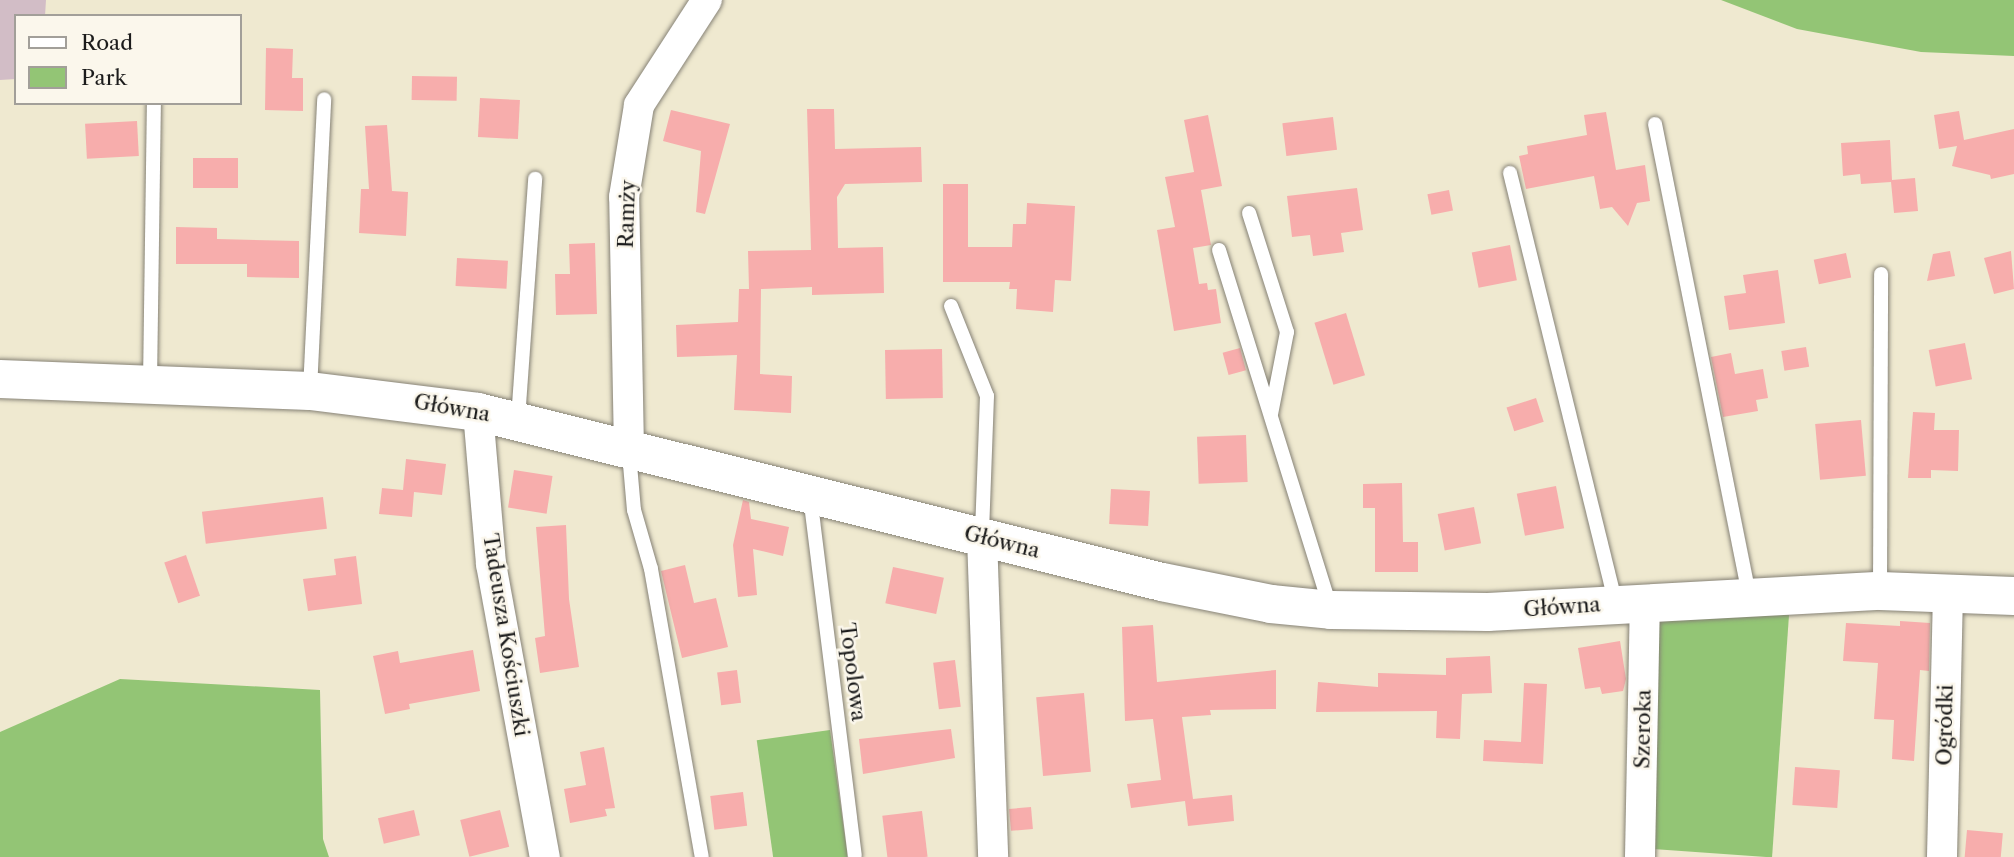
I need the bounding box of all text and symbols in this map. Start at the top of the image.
legend [14,14,242,105]
text: Road [81,30,133,55]
text: Park [81,65,127,90]
street label: Ramży [613,179,641,249]
street label: Główna [412,389,492,427]
street label: Główna [962,520,1042,564]
street label: Tadeusza Kościuszki [477,532,535,738]
street label: Główna [1523,592,1601,622]
street label: Topolowa [834,621,872,723]
street label: Ogródki [1932,684,1958,766]
street label: Szeroka [1630,689,1656,769]

